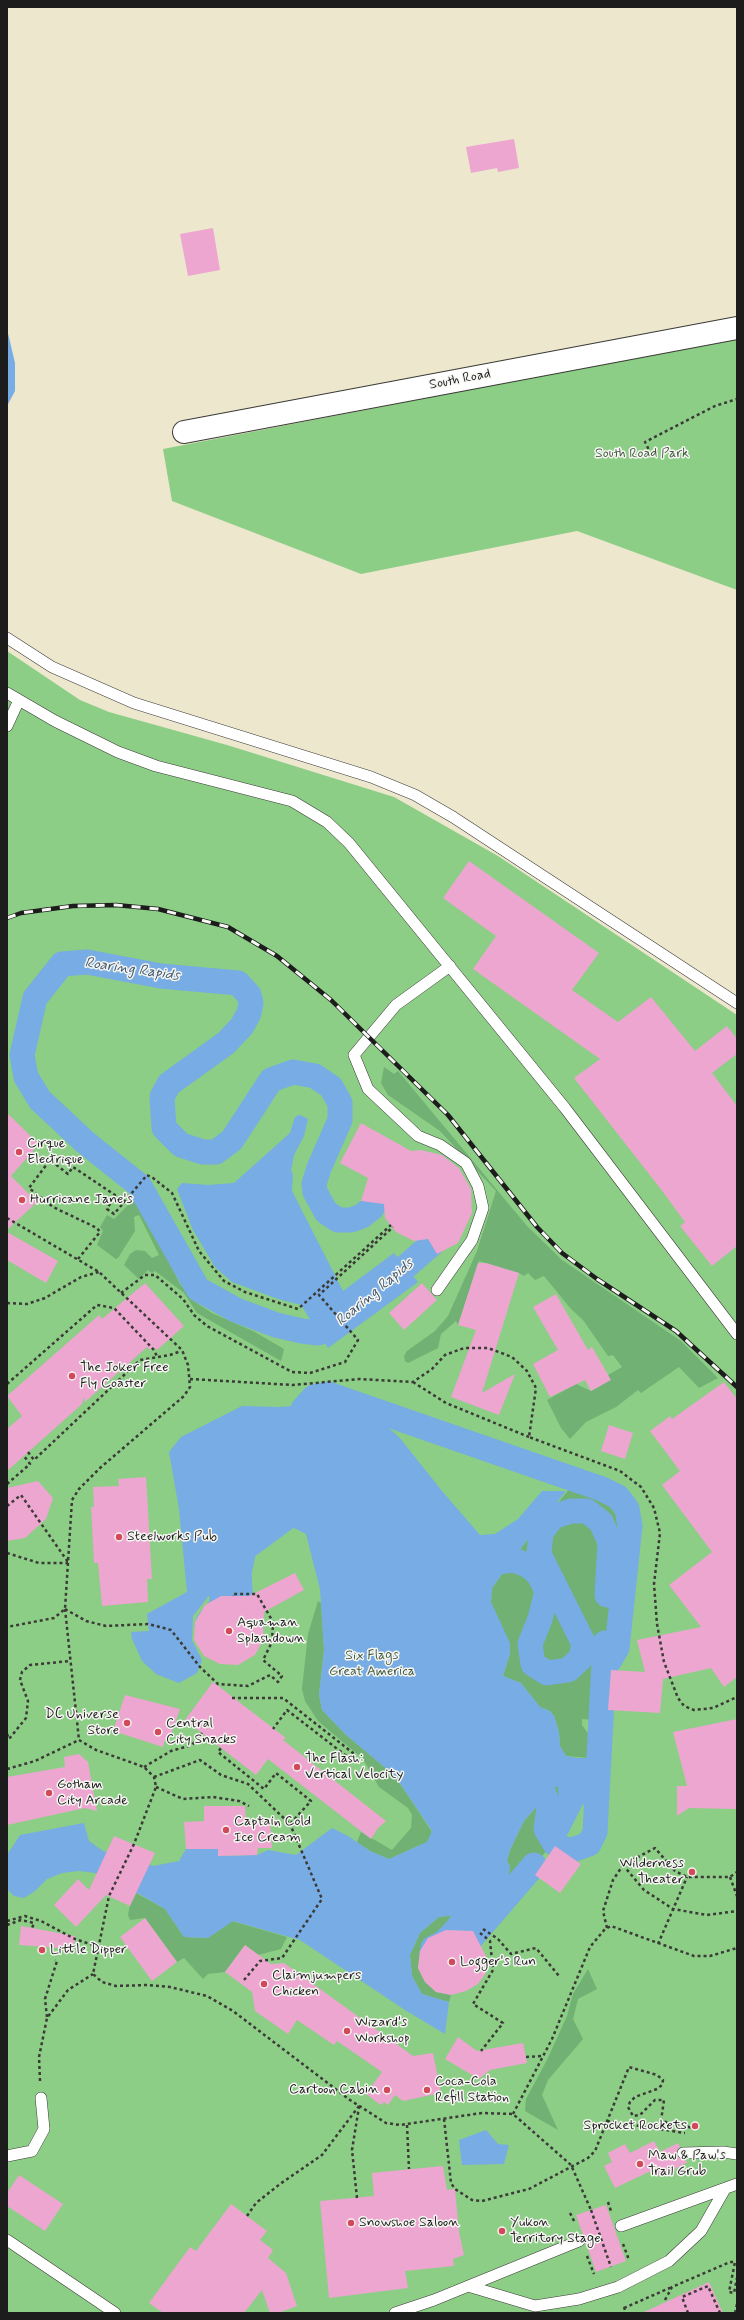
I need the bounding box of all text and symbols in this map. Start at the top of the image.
street label: South Road [428,366,492,394]
park label: South Road Park [595,446,689,462]
water label: Roaring Rapids [84,954,180,986]
place label: Cirque Electrique [27,1136,84,1168]
marker: Cirque Electrique [14,1147,24,1157]
place label: Hurricane Jane's [30,1192,133,1208]
marker: Hurricane Jane's [17,1195,27,1205]
water label: Roaring Rapids [333,1255,417,1331]
place label: The Joker Free Fly Coaster [80,1360,168,1392]
marker: The Joker Free Fly Coaster [67,1371,77,1381]
place label: Steelworks Pub [127,1529,217,1545]
marker: Steelworks Pub [114,1532,124,1542]
place label: Aquaman Splashdown [237,1615,305,1648]
marker: Aquaman Splashdown [224,1626,234,1636]
park label: Six Flags Great America [329,1648,415,1680]
place label: DC Universe Store [45,1707,119,1740]
place label: Central City Snacks [166,1716,236,1748]
marker: DC Universe Store [122,1718,132,1728]
marker: Central City Snacks [153,1727,163,1737]
place label: The Flash: Vertical Velocity [305,1751,403,1784]
marker: The Flash: Vertical Velocity [292,1762,302,1772]
place label: Gotham City Arcade [57,1777,128,1810]
marker: Gotham City Arcade [44,1788,54,1798]
place label: Captain Cold Ice Cream [234,1814,311,1846]
marker: Captain Cold Ice Cream [221,1825,231,1835]
place label: Wilderness Theater [619,1856,684,1888]
marker: Wilderness Theater [687,1867,697,1877]
place label: Little Dipper [50,1942,127,1958]
marker: Little Dipper [37,1945,47,1955]
place label: Logger's Run [460,1954,536,1970]
marker: Logger's Run [447,1957,457,1967]
place label: Claimjumpers Chicken [272,1968,361,2000]
marker: Claimjumpers Chicken [259,1979,269,1989]
place label: Wizard's Workshop [355,2015,410,2048]
marker: Wizard's Workshop [342,2026,352,2036]
place label: Coca-Cola Refill Station [435,2074,509,2106]
place label: Cartoon Cabin [289,2082,379,2098]
marker: Cartoon Cabin [382,2085,392,2095]
marker: Coca-Cola Refill Station [422,2085,432,2095]
place label: Sprocket Rockets [584,2118,687,2134]
marker: Sprocket Rockets [690,2121,700,2131]
place label: Maw & Paw's Trail Grub [648,2148,726,2180]
marker: Maw & Paw's Trail Grub [635,2159,645,2169]
place label: Snowshoe Saloon [359,2215,459,2231]
place label: Yukon Territory Stage [510,2215,600,2248]
marker: Snowshoe Saloon [346,2218,356,2228]
marker: Yukon Territory Stage [497,2226,507,2236]

